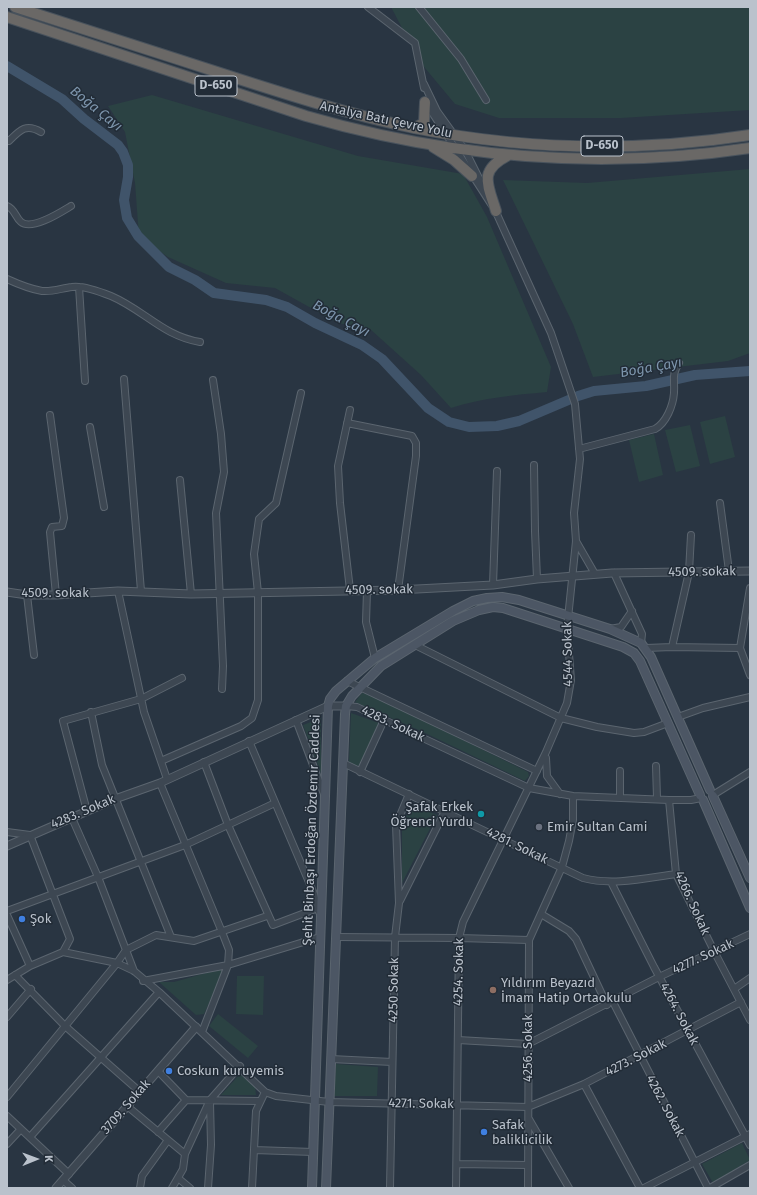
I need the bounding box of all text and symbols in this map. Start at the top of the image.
road number: D-650 [195,76,237,96]
water label: Boğa Çayı [66,83,126,135]
street label: Antalya Batı Çevre Yolu [318,98,454,142]
road number: D-650 [581,136,623,156]
water label: Boğa Çayı [310,297,372,341]
water label: Boğa Çayı [619,354,683,382]
street label: 4509. sokak [668,564,736,580]
street label: 4509. sokak [345,582,413,598]
street label: 4509. sokak [21,585,89,601]
street label: 4544 Sokak [560,621,576,687]
street label: 4283. Sokak [359,703,427,745]
street label: Şehit Binbaşı Erdoğan Özdemir Caddesi [300,714,324,946]
street label: 4283. Sokak [49,792,117,832]
place label: Şafak Erkek Öğrenci Yurdu [391,799,473,830]
marker: Şafak Erkek Öğrenci Yurdu [476,809,486,819]
place label: Emir Sultan Cami [547,819,647,835]
marker: Emir Sultan Cami [534,822,544,832]
street label: 4281. Sokak [484,824,550,868]
street label: 4266. Sokak [671,869,713,937]
place label: Şok [30,911,51,927]
marker: Şok [17,914,27,924]
street label: 4277. Sokak [670,936,736,978]
street label: 4254. Sokak [451,938,467,1006]
street label: 4250 Sokak [386,957,402,1023]
place label: Yıldırım Beyazıd İmam Hatip Ortaokulu [501,975,632,1006]
street label: 4264. Sokak [656,980,702,1048]
marker: Yıldırım Beyazıd İmam Hatip Ortaokulu [488,985,498,995]
street label: 4256. Sokak [520,1014,536,1082]
street label: 4273. Sokak [603,1036,669,1080]
place label: Coskun kuruyemis [177,1063,284,1079]
marker: Coskun kuruyemis [164,1066,174,1076]
street label: 4262. Sokak [642,1072,688,1140]
street label: 3709. Sokak [98,1076,154,1138]
street label: 4271. Sokak [388,1096,454,1112]
place label: Safak baliklicilik [492,1117,552,1148]
marker: Safak baliklicilik [479,1127,489,1137]
north arrow [16,1139,56,1179]
text: K [42,1155,55,1162]

